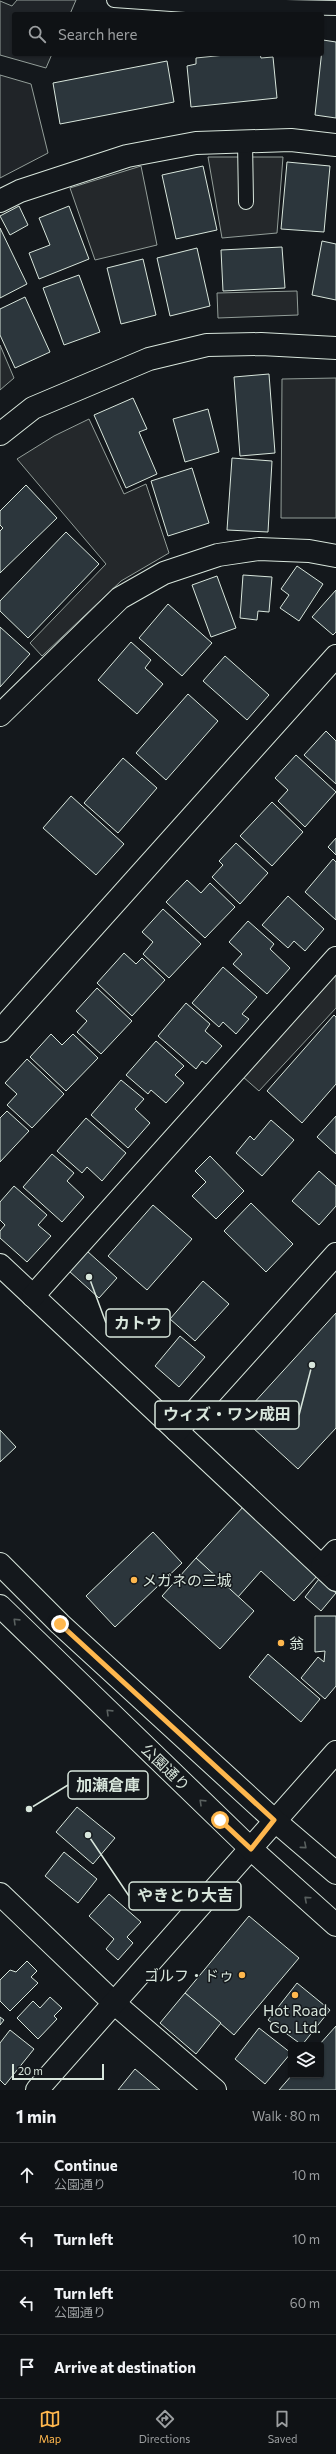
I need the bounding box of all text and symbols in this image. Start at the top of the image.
search box [12,12,324,56]
icon: search [26,23,48,45]
text: Search here [58,25,137,43]
callout: カトウ [106,1309,170,1337]
text: カトウ [114,1313,162,1332]
callout: ウィズ・ワン成田 [155,1401,299,1429]
text: ウィズ・ワン成田 [163,1404,291,1423]
place label: メガネの三城 [142,1571,232,1589]
marker: メガネの三城 [129,1575,139,1585]
route end [51,1615,69,1633]
one-way arrow [13,1618,21,1626]
place label: 翁 [289,1634,304,1652]
marker: 翁 [276,1638,286,1648]
one-way arrow [106,1709,114,1717]
street label: 公園通り [138,1740,194,1794]
callout: 加瀬倉庫 [68,1771,148,1799]
text: 加瀬倉庫 [76,1775,140,1794]
one-way arrow [199,1799,207,1807]
route start [211,1811,229,1829]
one-way arrow [299,1841,306,1848]
callout: やきとり大吉 [129,1882,241,1910]
text: やきとり大吉 [137,1885,233,1904]
one-way arrow [304,1896,312,1904]
place label: ゴルフ・ドゥ [144,1966,234,1984]
marker: ゴルフ・ドゥ [237,1970,247,1980]
marker: Hot Road Co. Ltd. [290,1990,300,2000]
place label: Hot Road Co. Ltd. [263,2001,327,2036]
map controls [288,2042,324,2078]
button: layers [288,2042,324,2078]
scale bar [12,2062,104,2081]
text: 20 m [18,2064,43,2077]
text: 1 min [16,2106,56,2127]
text: Walk · 80 m [252,2108,320,2124]
text: Continue [54,2156,118,2174]
icon: ahead [16,2164,38,2186]
text: 10 m [292,2167,320,2183]
text: 公園通り [54,2176,106,2192]
icon: left [16,2228,38,2250]
text: Turn left [54,2230,113,2248]
text: 10 m [292,2231,320,2247]
text: Turn left [54,2284,113,2302]
icon: left [16,2292,38,2314]
text: 60 m [290,2295,320,2311]
text: 公園通り [54,2304,106,2320]
icon: arrive [16,2356,38,2378]
text: Arrive at destination [54,2358,196,2376]
tab: Map [39,2408,61,2445]
tab: Directions [139,2408,190,2445]
tab: Saved [268,2408,297,2445]

